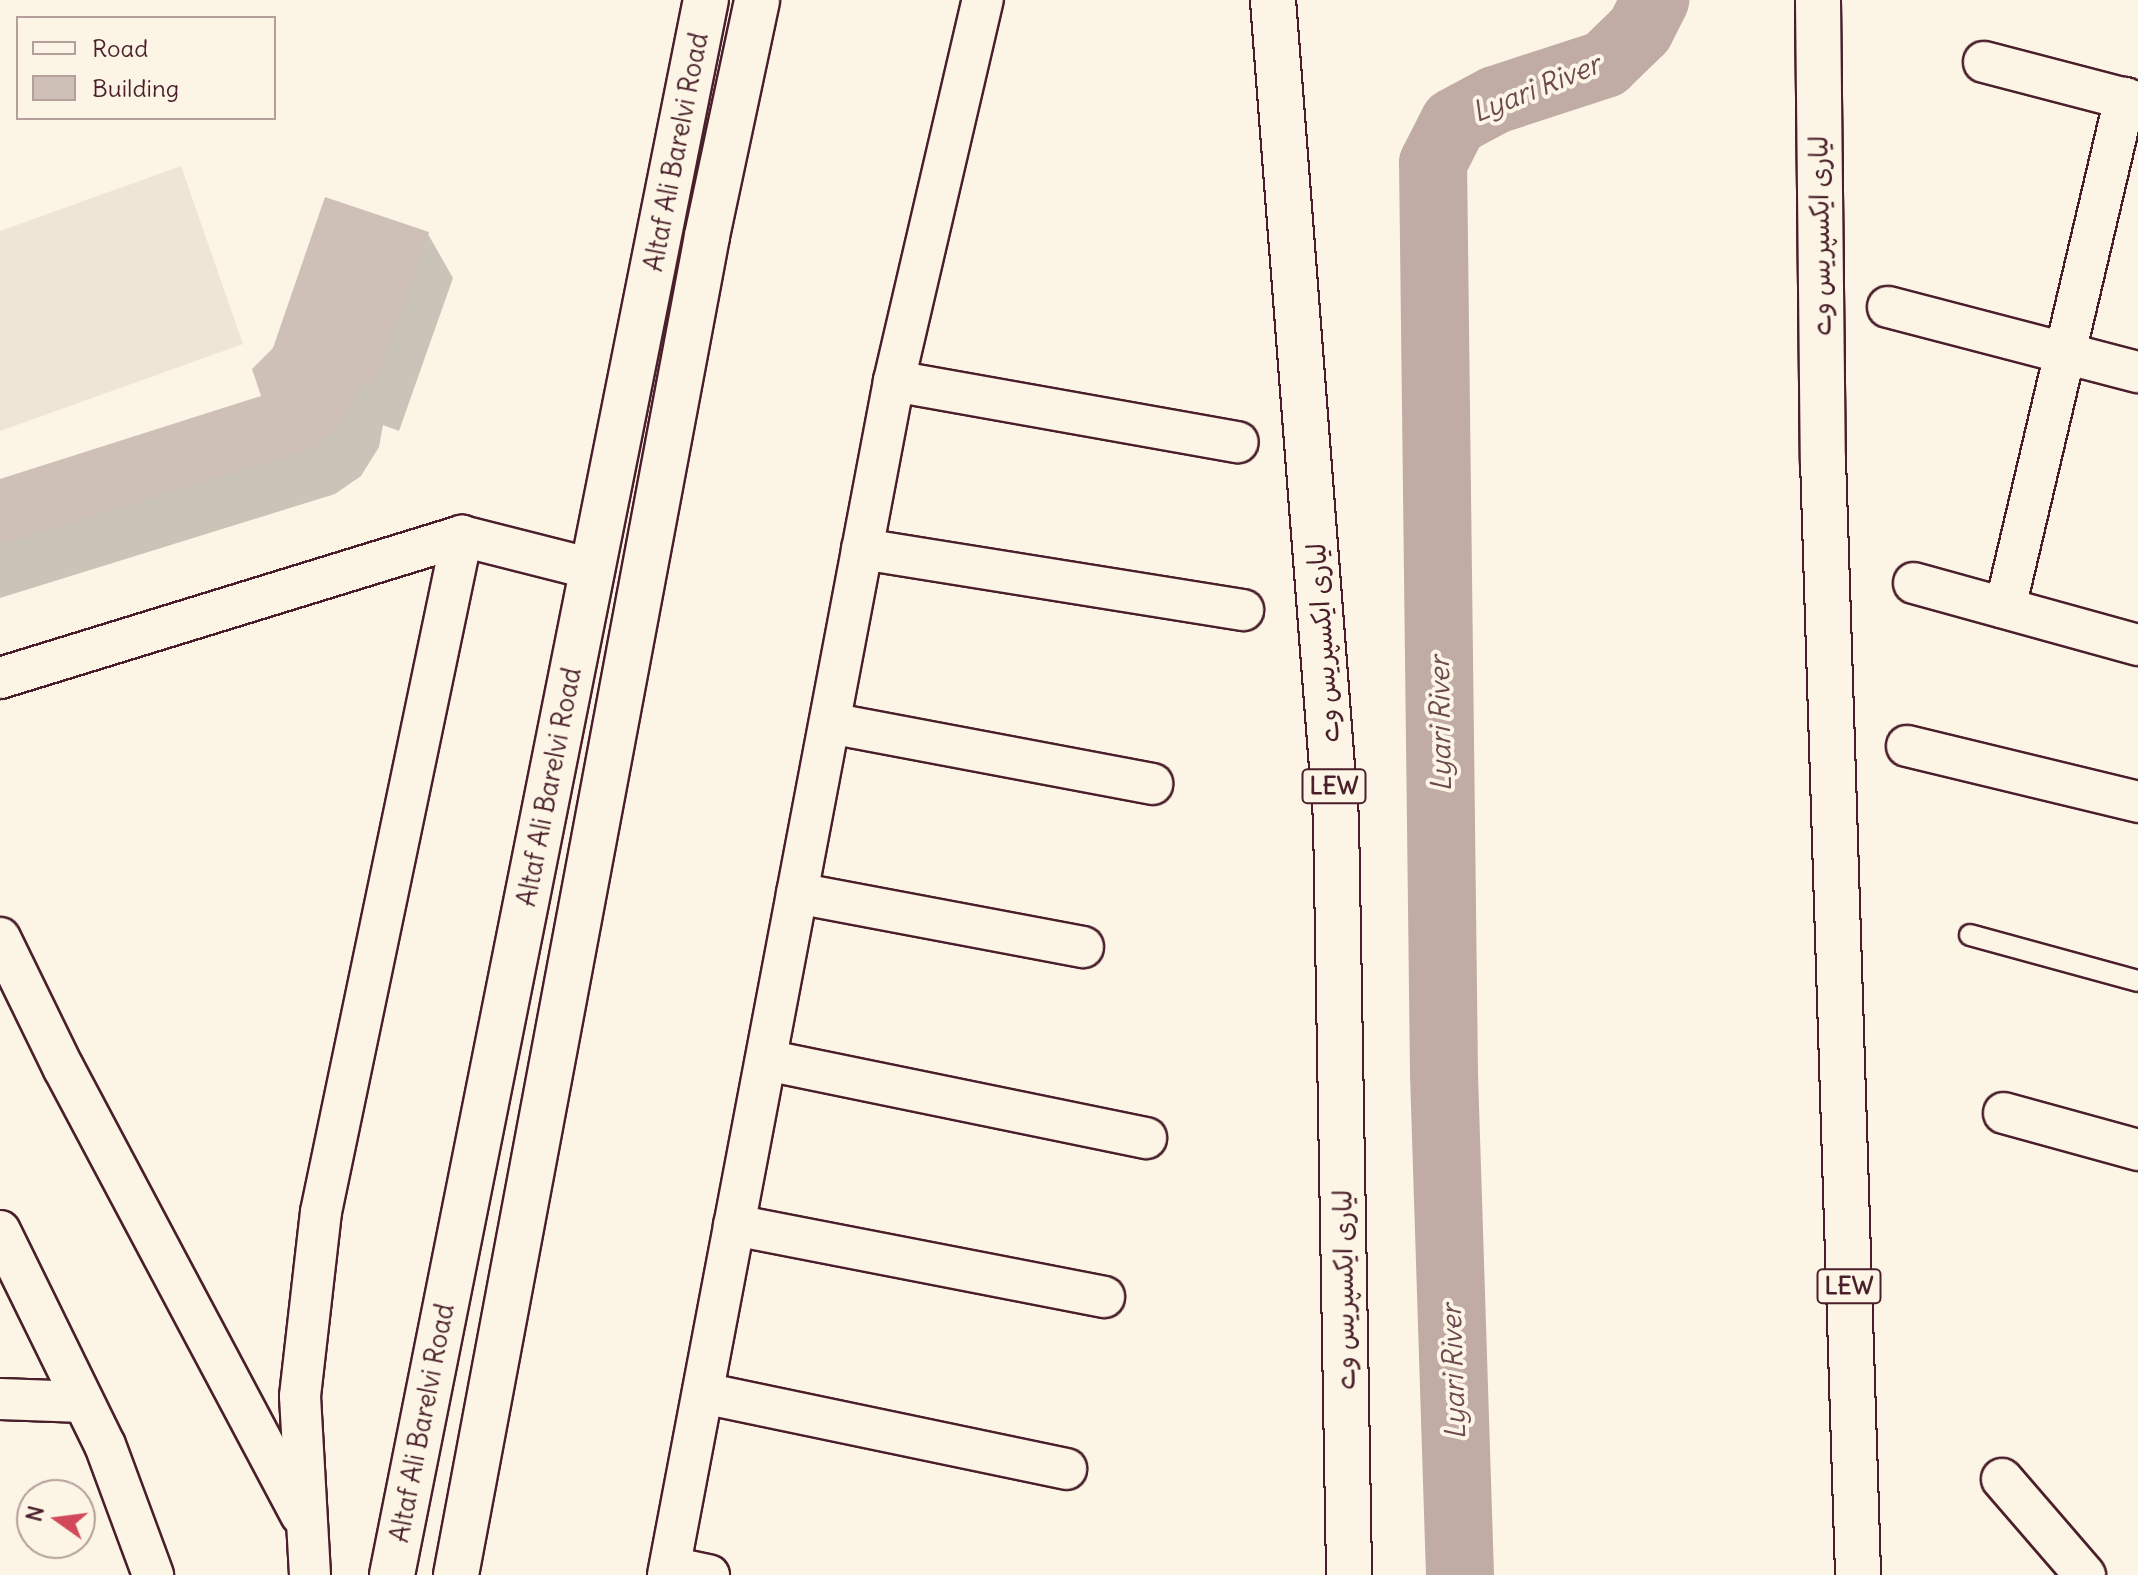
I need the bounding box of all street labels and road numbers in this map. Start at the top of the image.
street label: Altaf Ali Barelvi Road [638,30,714,274]
street label: لیاری ایکسپریس وے [1803,136,1837,336]
street label: لیاری ایکسپریس وے [1300,542,1346,744]
street label: Altaf Ali Barelvi Road [511,665,587,909]
road number: LEW [1300,766,1368,806]
street label: لیاری ایکسپریس وے [1327,1190,1361,1390]
road number: LEW [1815,1266,1883,1306]
street label: Altaf Ali Barelvi Road [384,1301,460,1545]

